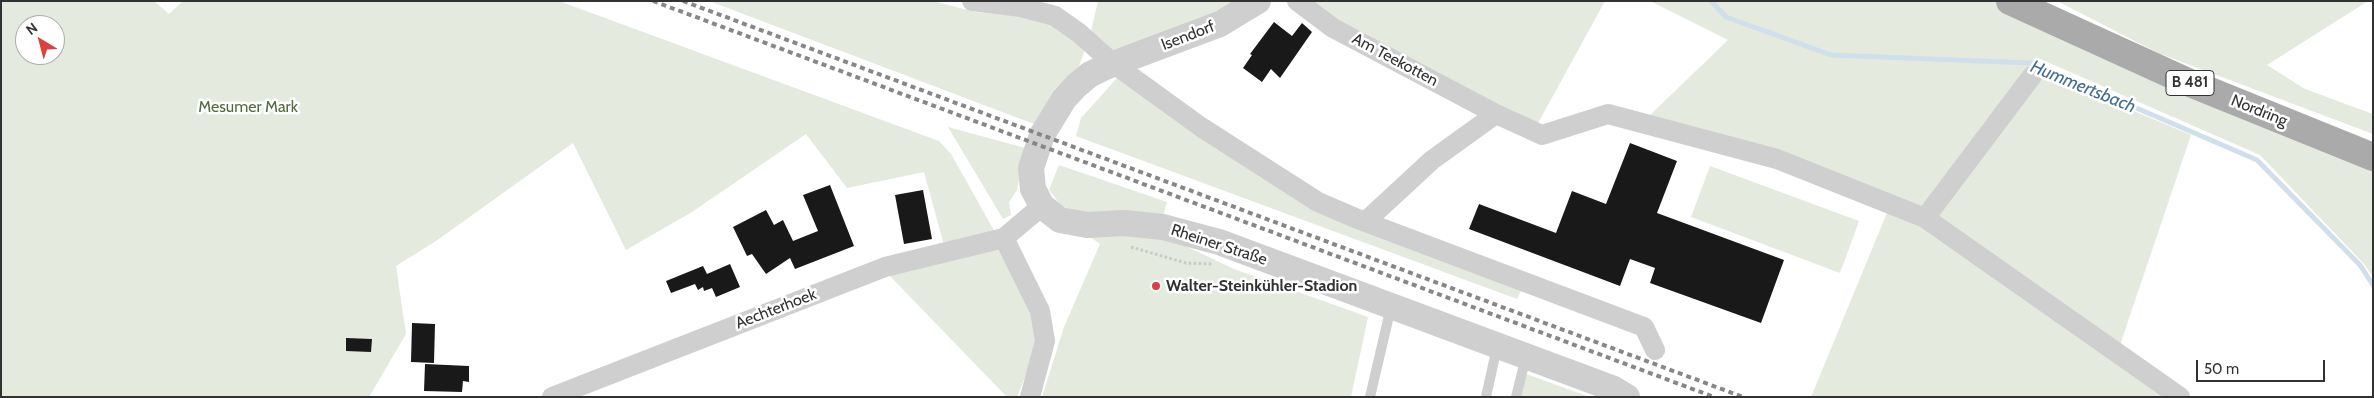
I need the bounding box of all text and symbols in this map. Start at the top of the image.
north arrow [15,15,65,65]
street label: Isendorf [1159,17,1217,55]
text: N [22,19,41,39]
street label: Am Teekotten [1349,29,1441,91]
water label: Hummertsbach [2027,56,2139,118]
road number: B 481 [2166,70,2214,96]
street label: Nordring [2228,91,2290,131]
park label: Mesumer Mark [198,97,298,117]
street label: Rheiner Straße [1168,220,1270,270]
place label: Walter-Steinkühler-Stadion [1166,276,1357,296]
marker: Walter-Steinkühler-Stadion [1150,280,1162,292]
street label: Aechterhoek [733,285,819,333]
scale bar [2199,350,2328,382]
text: 50 m [2204,360,2239,378]

